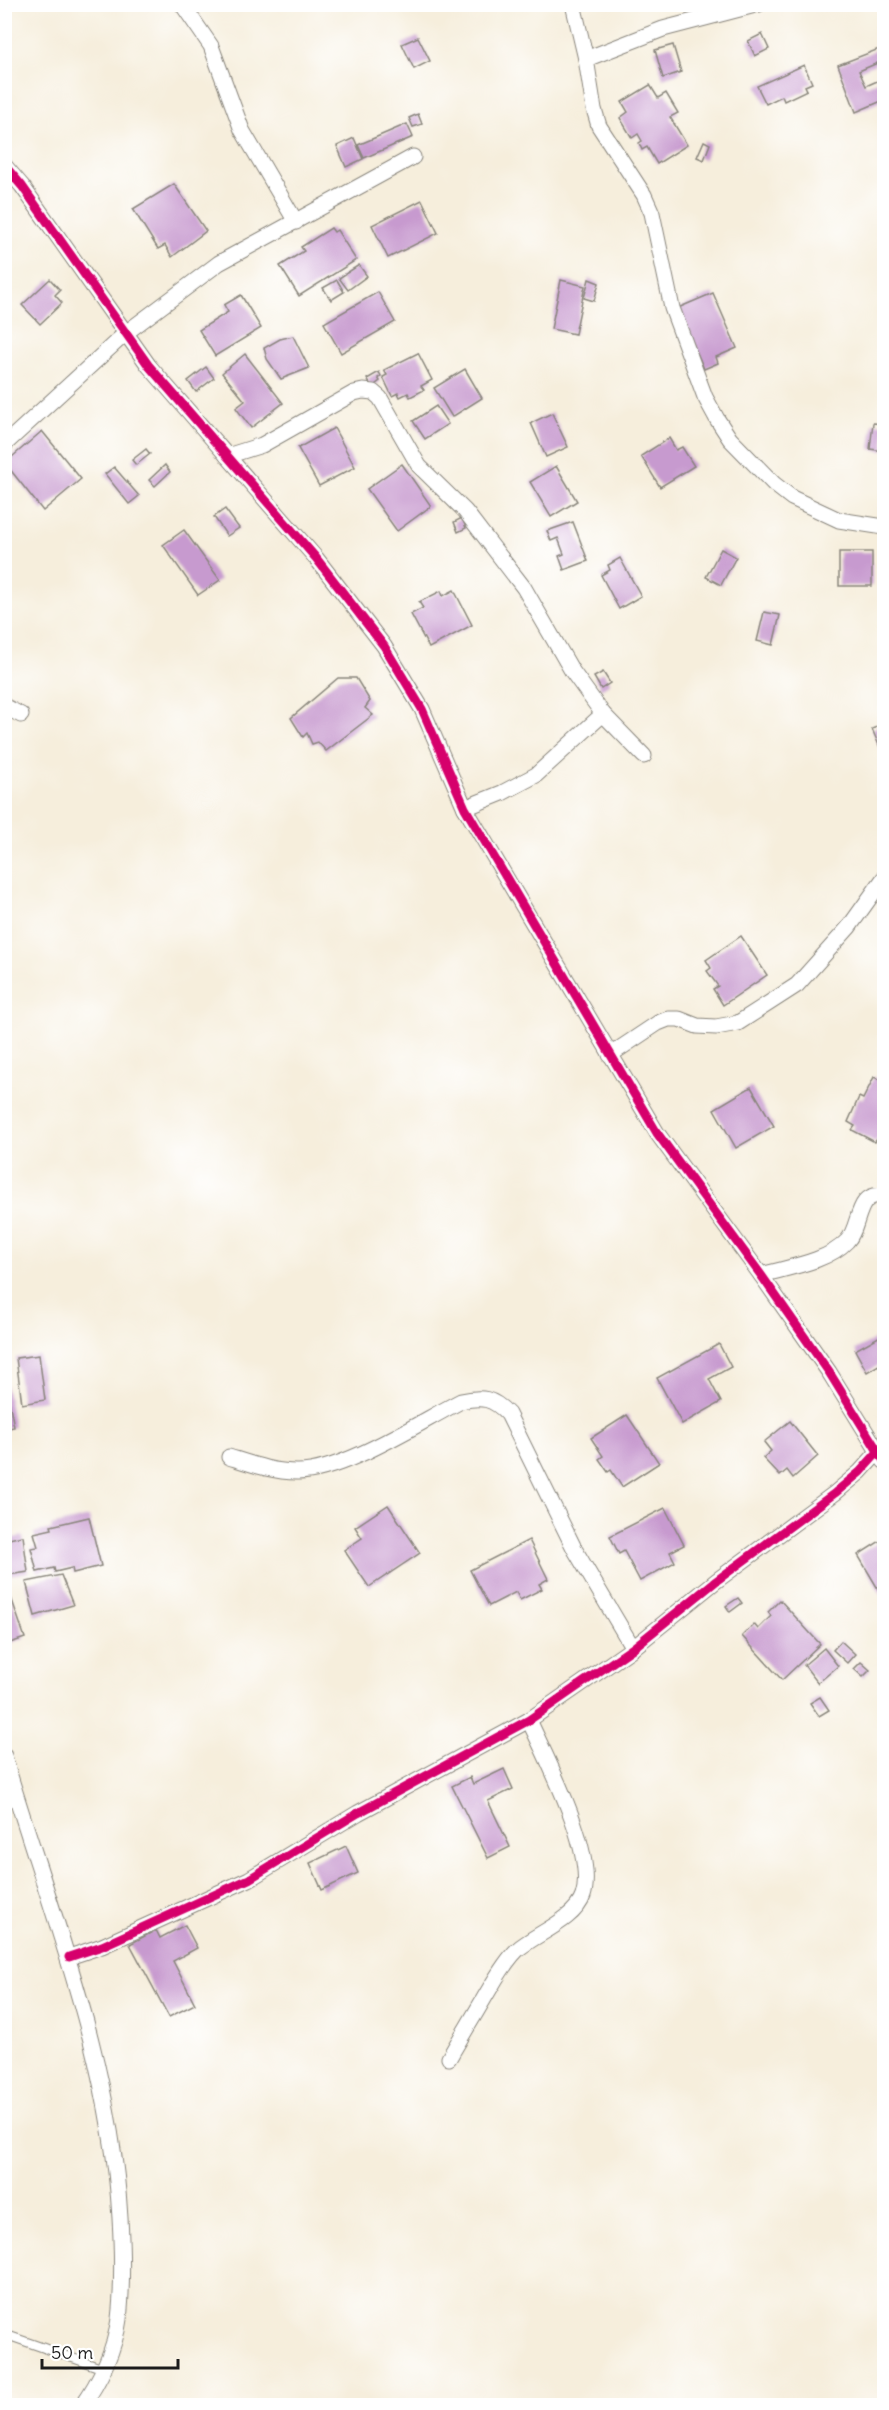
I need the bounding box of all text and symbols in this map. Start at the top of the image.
scale bar [42,2332,178,2370]
text: 50 m [51,2341,93,2364]

